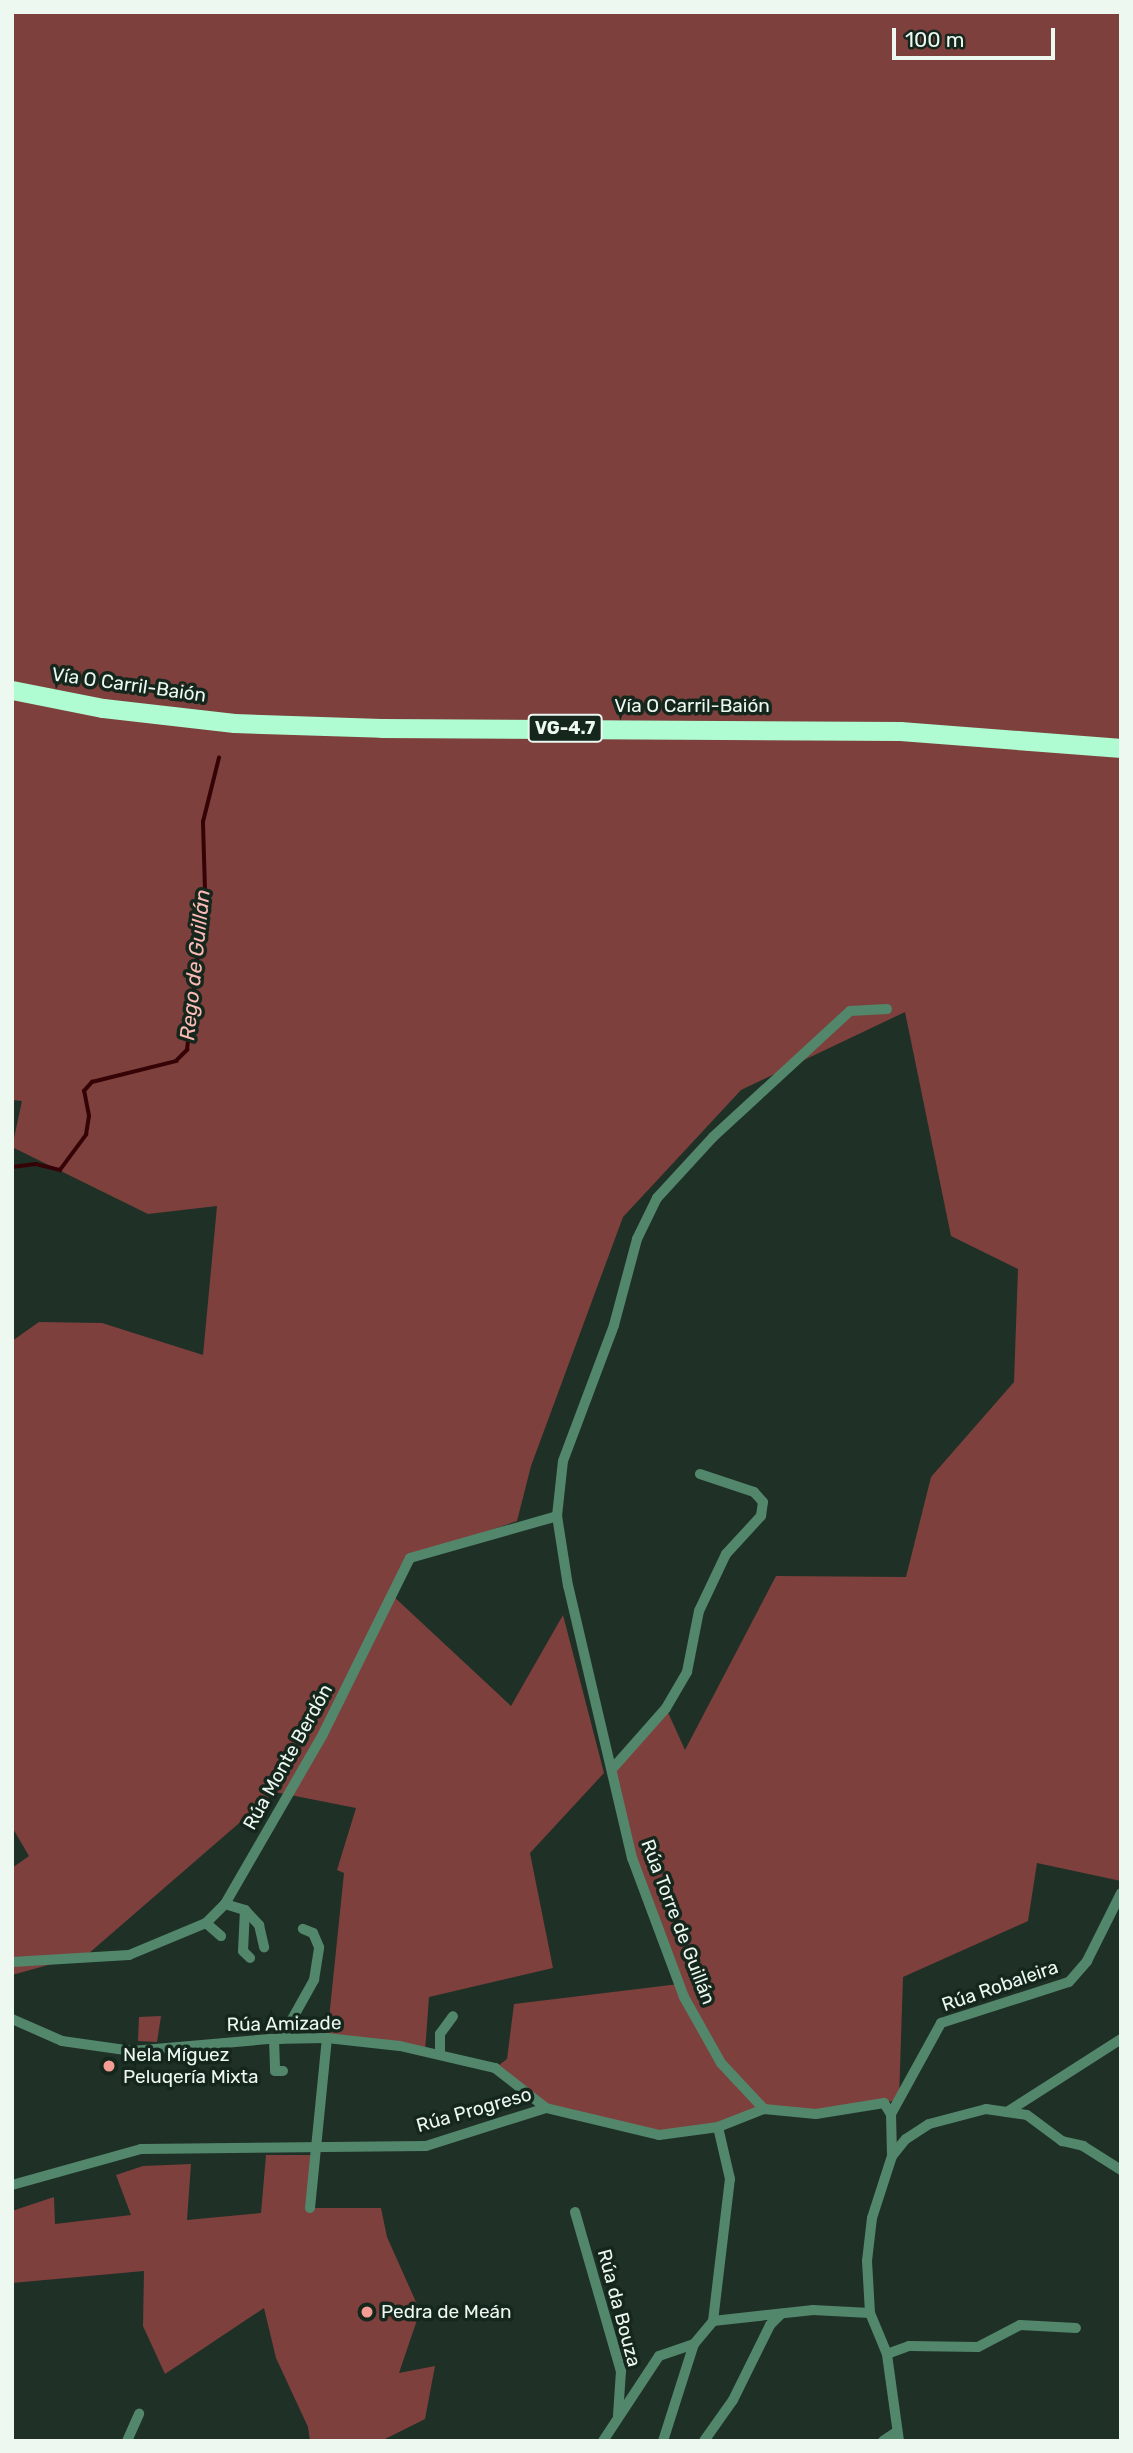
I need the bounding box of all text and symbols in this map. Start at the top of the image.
scale bar [895,14,1058,58]
text: 100 m [905,27,964,52]
street label: Vía O Carril-Baión [50,663,208,707]
street label: Vía O Carril-Baión [614,695,770,717]
road number: VG-4.7 [526,714,604,742]
water label: Rego de Guillán [175,888,215,1042]
street label: Rúa Monte Berdón [238,1680,338,1834]
street label: Rúa Torre de Guillán [636,1836,720,2008]
street label: Rúa Robaleira [939,1955,1061,2017]
street label: Rúa Amizade [226,2012,342,2036]
place label: Nela Míguez Peluqería Mixta [123,2044,259,2088]
marker: Nela Míguez Peluqería Mixta [101,2058,117,2074]
street label: Rúa Progreso [414,2083,534,2137]
street label: Rúa da Bouza [592,2247,646,2369]
place label: Pedra de Meán [381,2301,512,2323]
marker: Pedra de Meán [359,2304,375,2320]

